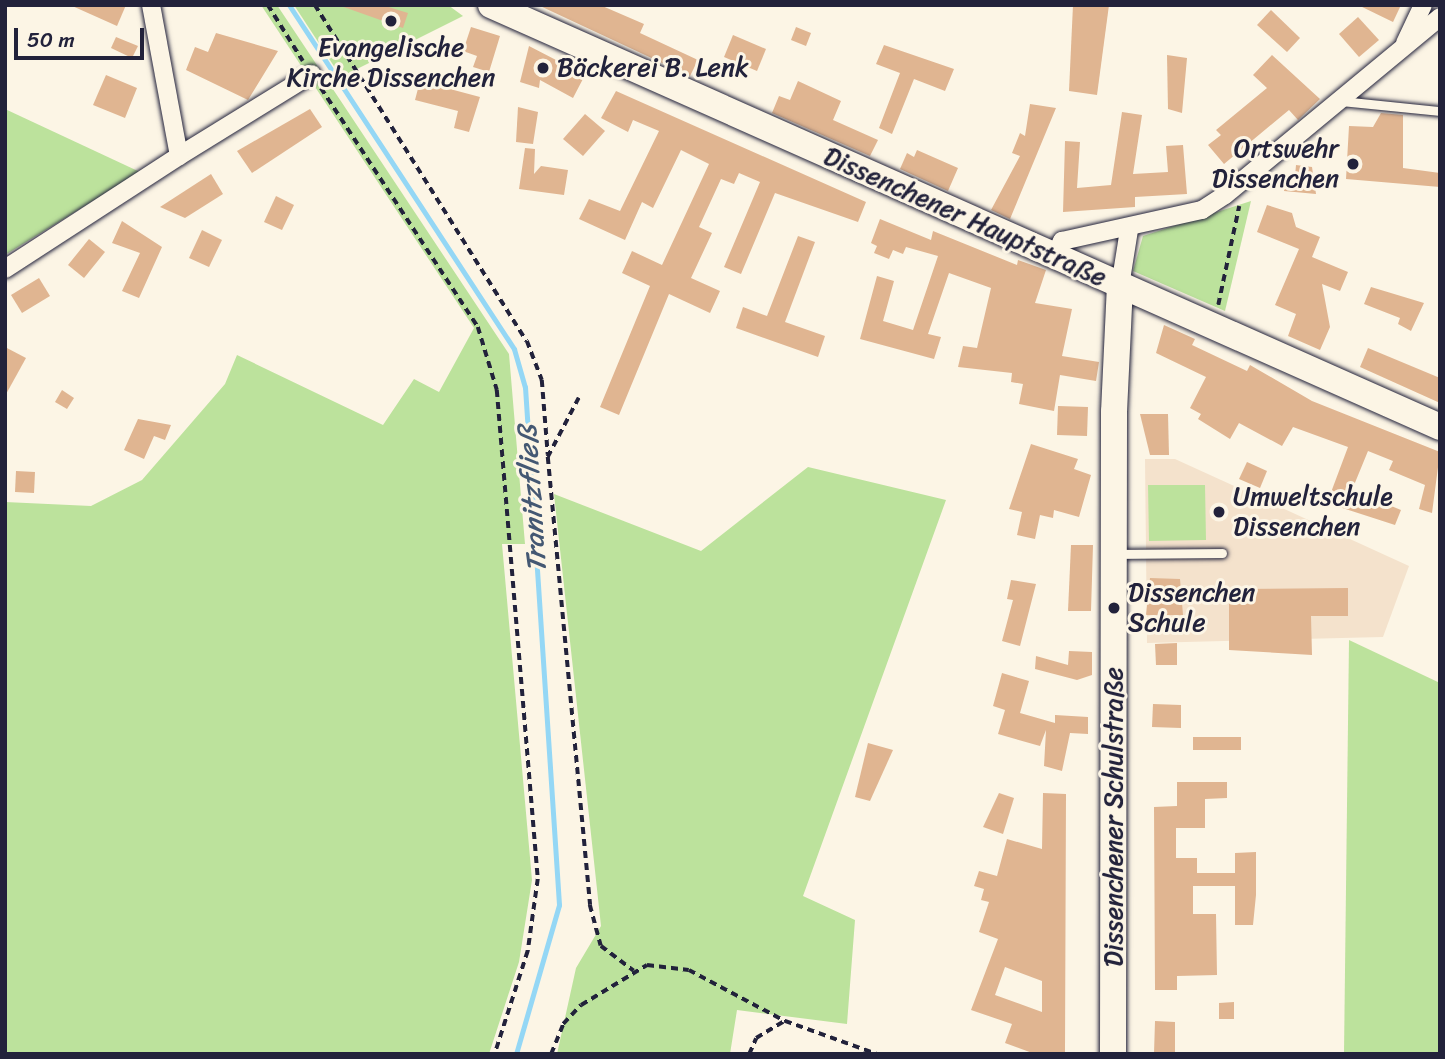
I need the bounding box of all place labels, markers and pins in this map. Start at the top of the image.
marker: Evangelische Kirche Dissenchen [383,13,399,29]
place label: Evangelische Kirche Dissenchen [287,32,495,94]
place label: Bäckerei B. Lenk [557,52,749,84]
marker: Bäckerei B. Lenk [535,60,551,76]
place label: Ortswehr Dissenchen [1212,133,1339,194]
marker: Ortswehr Dissenchen [1345,156,1361,172]
place label: Umweltschule Dissenchen [1233,481,1393,542]
marker: Umweltschule Dissenchen [1211,504,1227,520]
place label: Dissenchen Schule [1128,577,1255,638]
marker: Dissenchen Schule [1106,600,1122,616]

